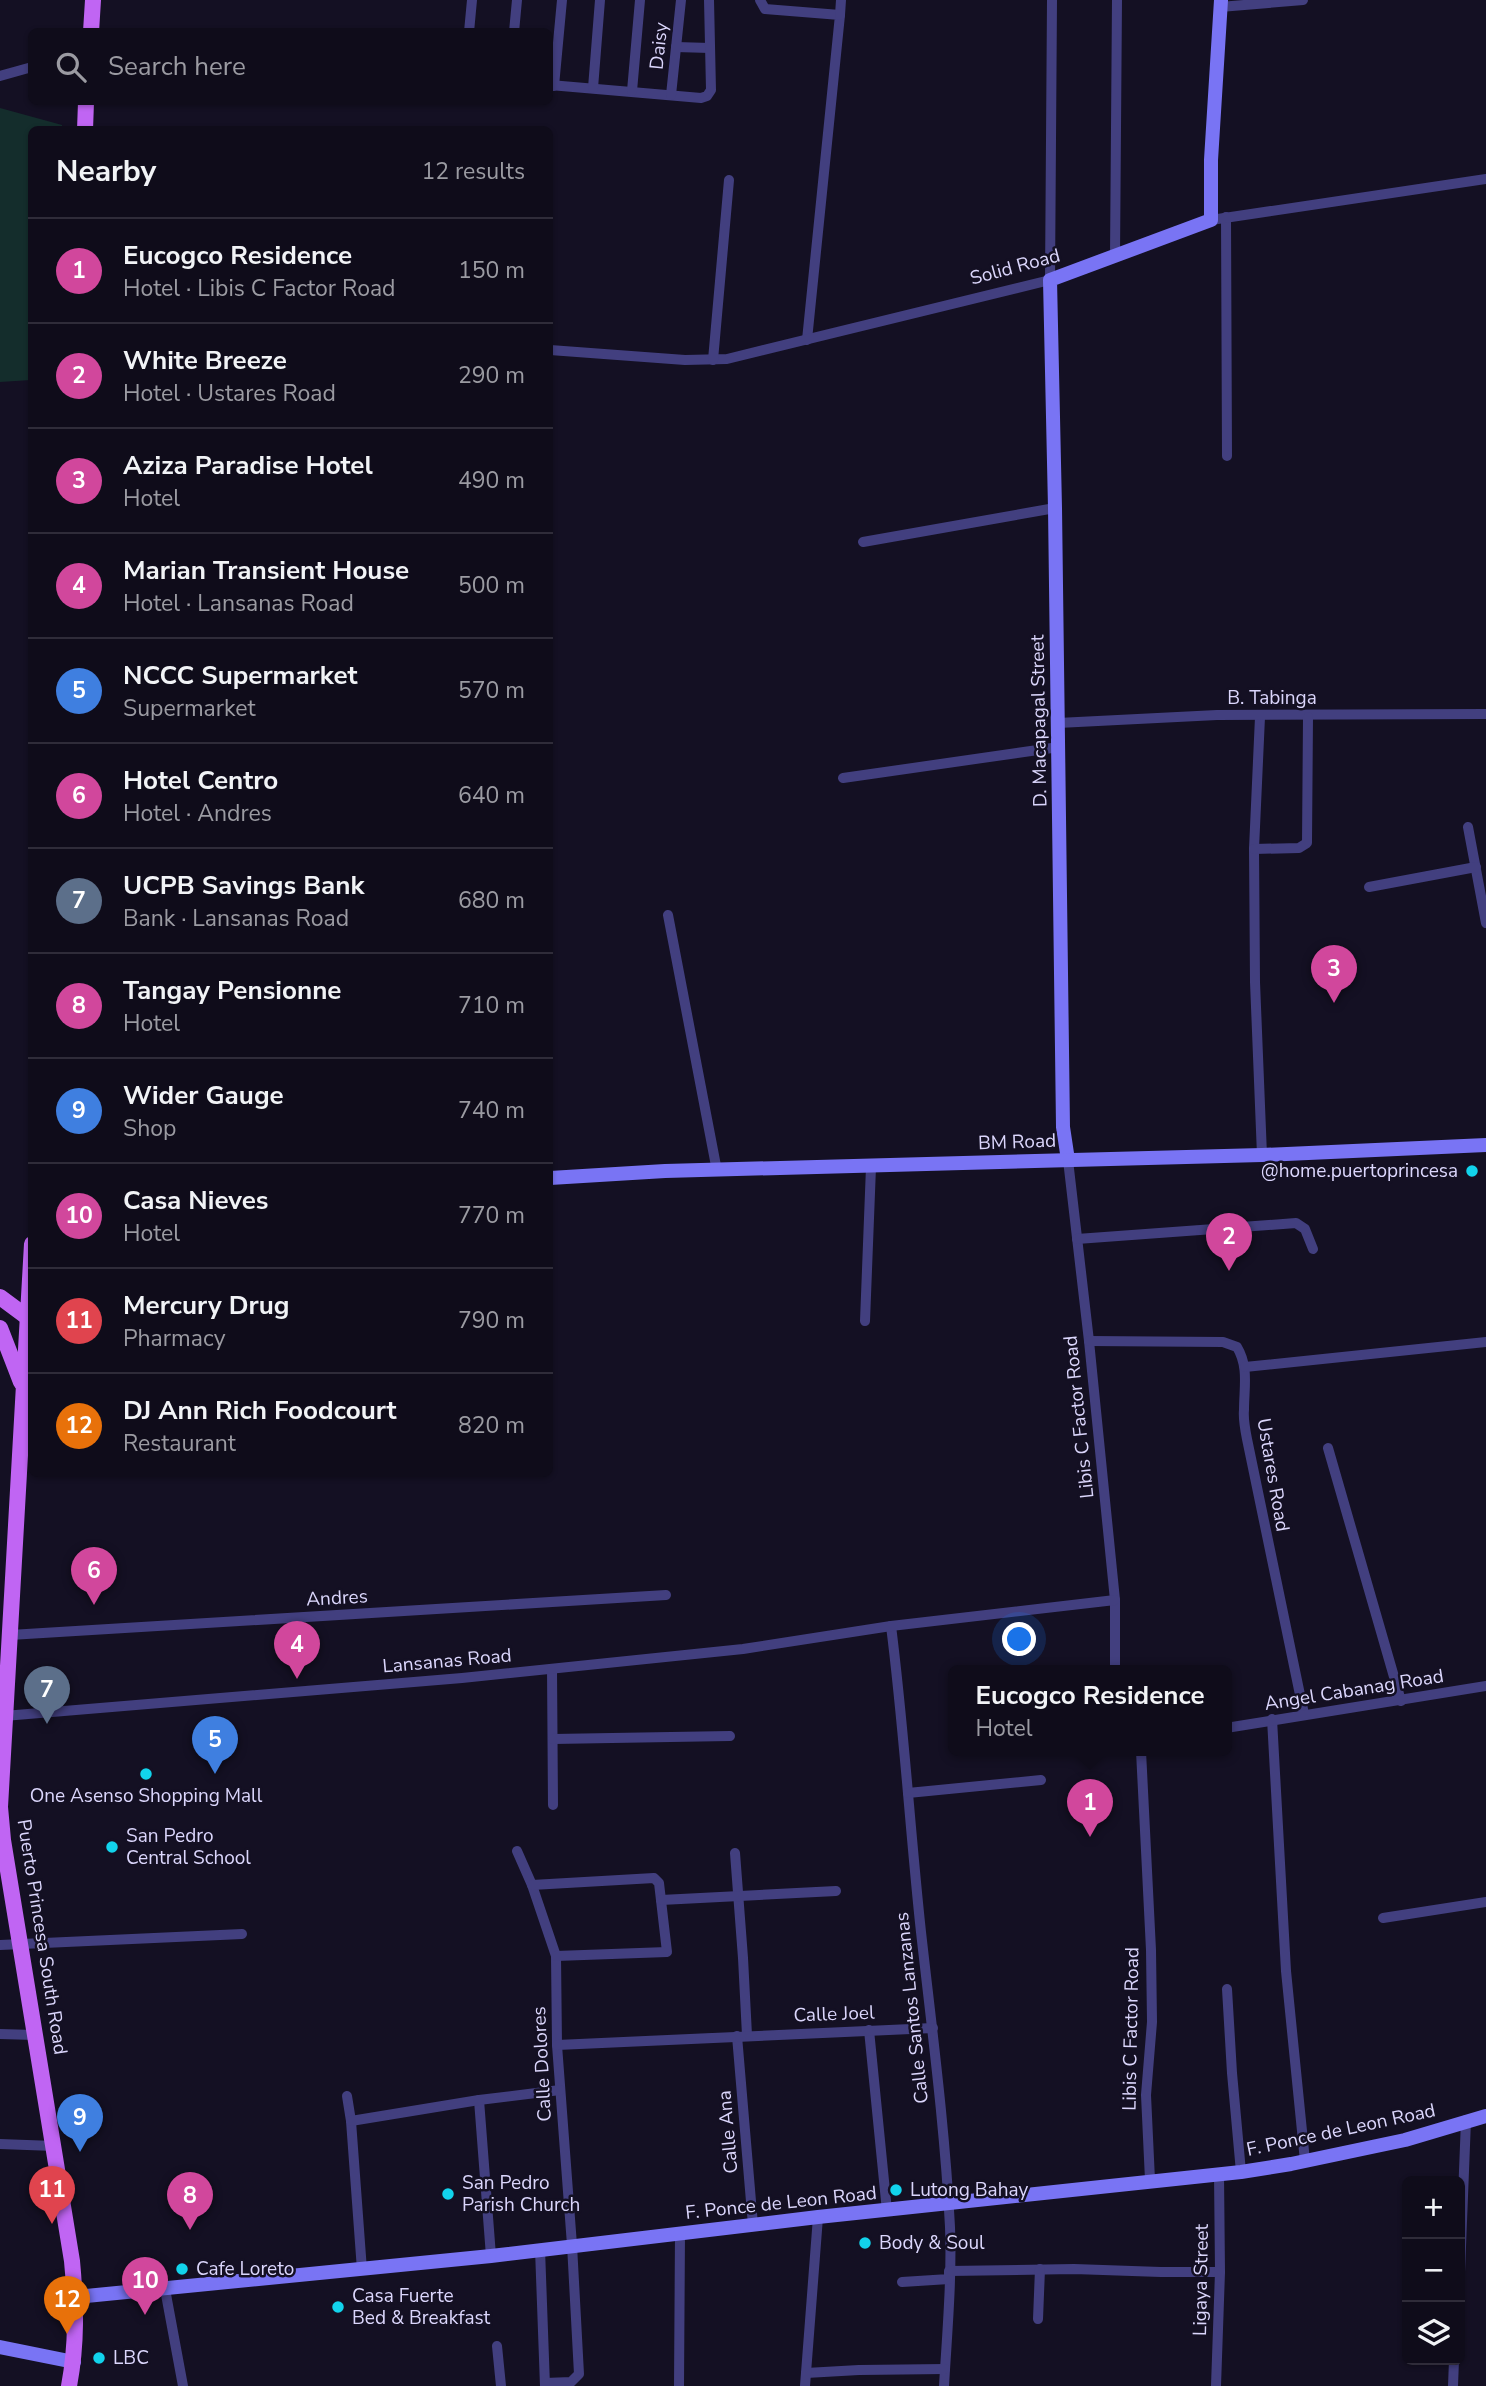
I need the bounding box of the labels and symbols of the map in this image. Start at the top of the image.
street label: Daisy [644,21,674,71]
street label: Solid Road [967,242,1063,292]
street label: D. Macapagal Street [1024,634,1054,807]
street label: B. Tabinga [1227,685,1317,711]
pin: 3 [1311,945,1357,1003]
street label: BM Road [977,1128,1057,1156]
place label: @home.puertoprincesa [1261,1158,1458,1184]
marker: @home.puertoprincesa [1464,1163,1480,1179]
pin: 2 [1206,1213,1252,1271]
street label: Libis C Factor Road [1058,1334,1100,1500]
street label: Ustares Road [1250,1416,1296,1534]
pin: 6 [71,1547,117,1605]
street label: Andres [306,1583,368,1613]
pin: 4 [274,1621,320,1679]
your location [1002,1622,1036,1656]
street label: Lansanas Road [381,1642,513,1680]
street label: Angel Cabanag Road [1262,1663,1446,1717]
pin: 7 [24,1666,70,1724]
pin: 5 [192,1716,238,1774]
marker: One Asenso Shopping Mall [138,1766,154,1782]
pin: 1 [1067,1779,1113,1837]
place label: One Asenso Shopping Mall [30,1783,263,1809]
street label: Puerto Princesa South Road [11,1817,73,2057]
place label: San Pedro Central School [126,1823,251,1871]
marker: San Pedro Central School [104,1839,120,1855]
street label: Calle Santos Lanzanas [889,1911,935,2105]
street label: Libis C Factor Road [1117,1947,1145,2111]
street label: Calle Joel [793,2000,875,2028]
street label: Calle Dolores [526,2006,558,2122]
street label: Calle Ana [711,2089,745,2175]
pin: 9 [57,2094,103,2152]
street label: F. Ponce de Leon Road [1244,2097,1438,2163]
pin: 11 [29,2166,75,2224]
place label: San Pedro Parish Church [462,2170,580,2218]
pin: 8 [167,2172,213,2230]
place label: Lutong Bahay [910,2177,1028,2203]
street label: F. Ponce de Leon Road [684,2180,878,2226]
marker: Lutong Bahay [888,2182,904,2198]
marker: San Pedro Parish Church [440,2186,456,2202]
street label: Ligaya Street [1187,2223,1215,2336]
place label: Body & Soul [879,2230,985,2256]
marker: Body & Soul [857,2235,873,2251]
place label: Cafe Loreto [196,2256,294,2282]
pin: 10 [122,2257,168,2315]
marker: Cafe Loreto [174,2261,190,2277]
pin: 12 [44,2276,90,2334]
place label: Casa Fuerte Bed & Breakfast [352,2283,491,2331]
marker: Casa Fuerte Bed & Breakfast [330,2299,346,2315]
place label: LBC [113,2345,149,2371]
marker: LBC [91,2350,107,2366]

